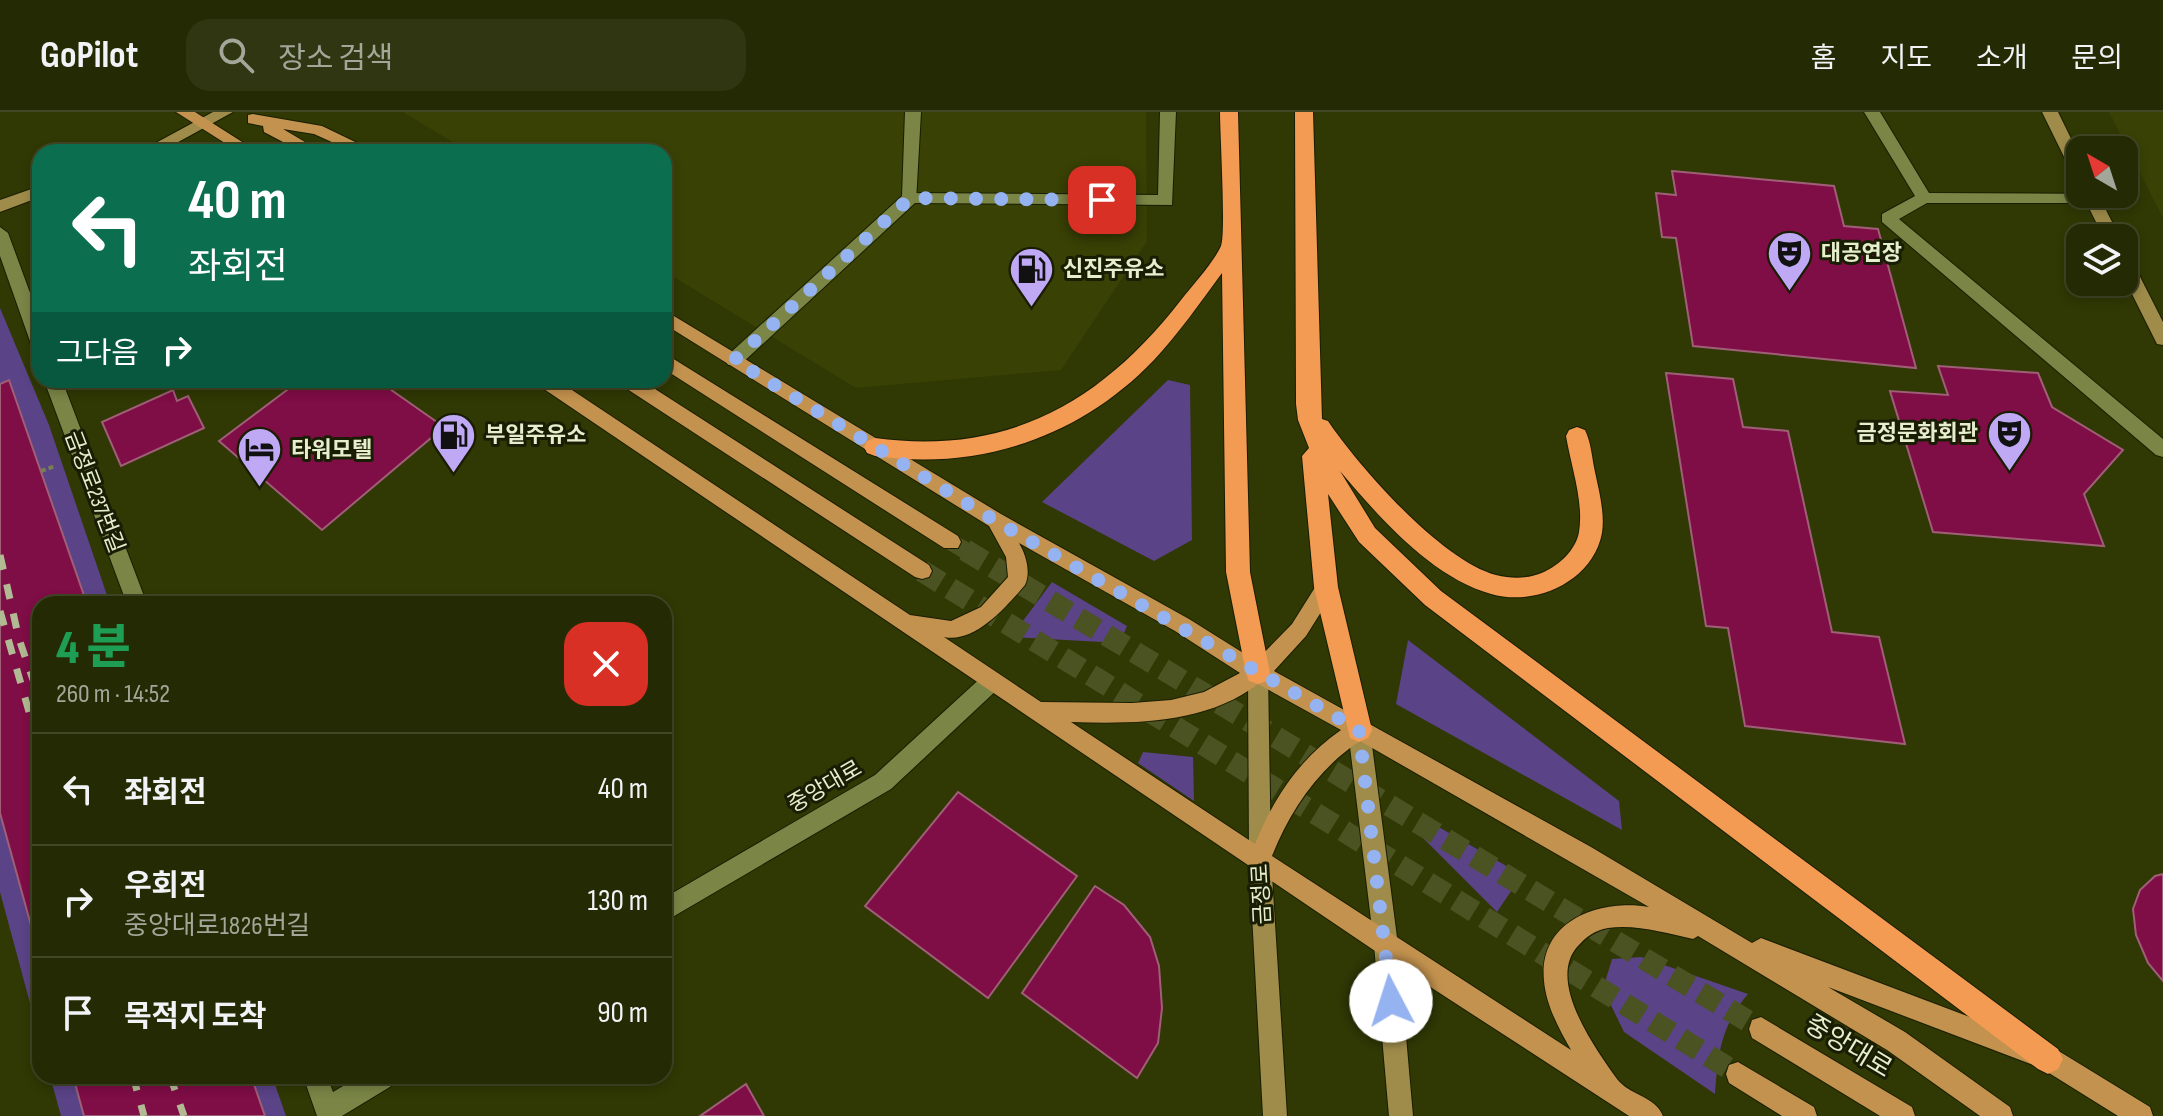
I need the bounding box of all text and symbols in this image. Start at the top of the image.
search box [186,19,746,91]
text: GoPilot [40,33,138,78]
icon: search [214,33,258,77]
text: 장소 검색 [278,41,393,77]
text: 홈 [1811,42,1836,75]
text: 지도 [1880,42,1932,75]
text: 소개 [1976,42,2027,75]
text: 문의 [2071,42,2123,75]
north arrow [2066,136,2138,208]
map controls [2066,136,2138,296]
pin [1068,166,1136,234]
text: 40 m [188,168,287,235]
icon: left [56,176,160,280]
icon: arrive [1080,178,1124,222]
button: layers [2066,224,2138,296]
theatre icon: 대공연장 [1766,229,1814,292]
place label: 대공연장 [1821,240,1902,267]
fuel station icon: 신진주유소 [1008,245,1056,308]
text: 좌회전 [188,246,287,289]
place label: 신진주유소 [1063,256,1164,283]
icon: right [155,328,199,372]
text: 그다음 [56,336,139,372]
theatre icon: 금정문화회관 [1985,409,2033,472]
fuel station icon: 부일주유소 [430,411,478,474]
place label: 금정문화회관 [1857,420,1978,447]
place label: 부일주유소 [485,422,586,449]
hotel icon: 타워모텔 [236,426,284,489]
street label: 금정로237번길 [58,427,130,557]
place label: 타워모텔 [291,437,372,464]
text: 4 분 [56,620,131,677]
button: close [564,622,648,706]
text: 260 m · 14:52 [56,679,170,710]
street label: 중앙대로 [783,755,867,819]
icon: left [56,767,100,811]
text: 40 m [598,771,648,807]
text: 좌회전 [124,775,207,811]
street label: 금정로 [1247,863,1277,925]
text: 우회전 [124,868,207,904]
icon: right [56,879,100,923]
text: 130 m [588,883,648,919]
text: 중앙대로1826번길 [124,911,310,942]
position arrow [1349,959,1433,1043]
icon: arrive [56,991,100,1035]
text: 90 m [597,995,648,1031]
text: 목적지 도착 [124,999,267,1035]
street label: 중앙대로 [1799,1009,1897,1085]

